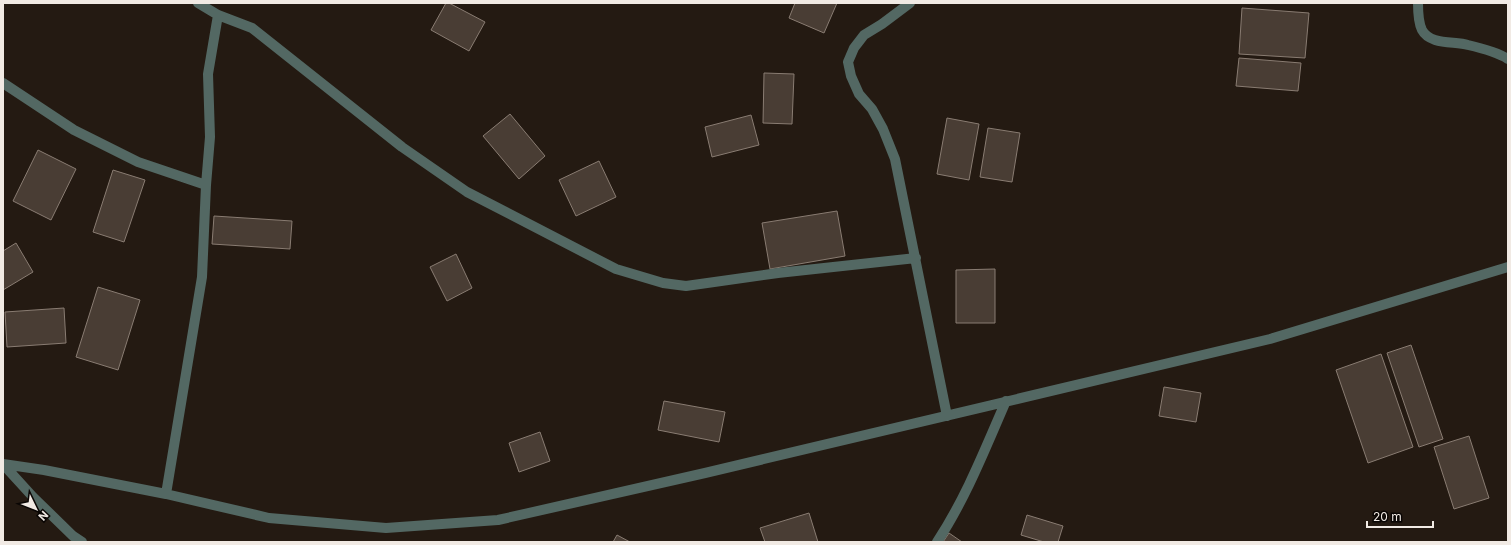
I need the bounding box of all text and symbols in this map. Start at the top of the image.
north arrow [16,489,56,529]
scale bar [1367,503,1433,529]
text: N [35,508,51,524]
text: 20 m [1373,509,1402,524]

